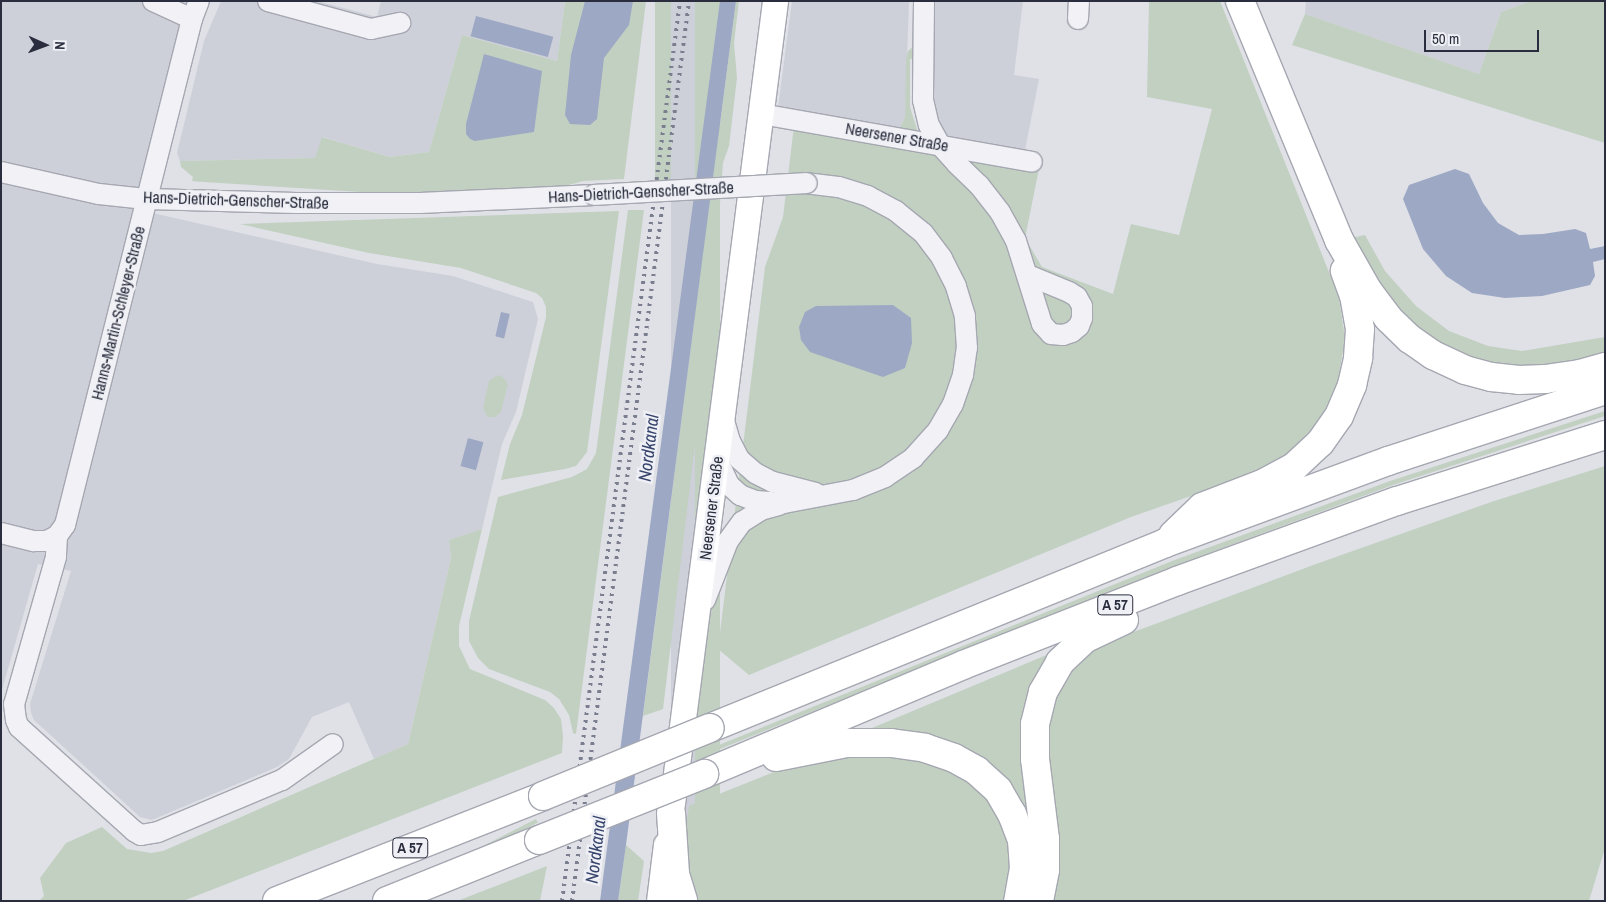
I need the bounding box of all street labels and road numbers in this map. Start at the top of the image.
street label: Neersener Straße [844,118,950,156]
street label: Hans-Dietrich-Genscher-Straße [548,178,734,206]
street label: Hans-Dietrich-Genscher-Straße [143,187,329,213]
street label: Hanns-Martin-Schleyer-Straße [87,224,149,402]
street label: Neersener Straße [695,455,727,561]
road number: A 57 [1096,592,1134,618]
road number: A 57 [391,836,429,860]

